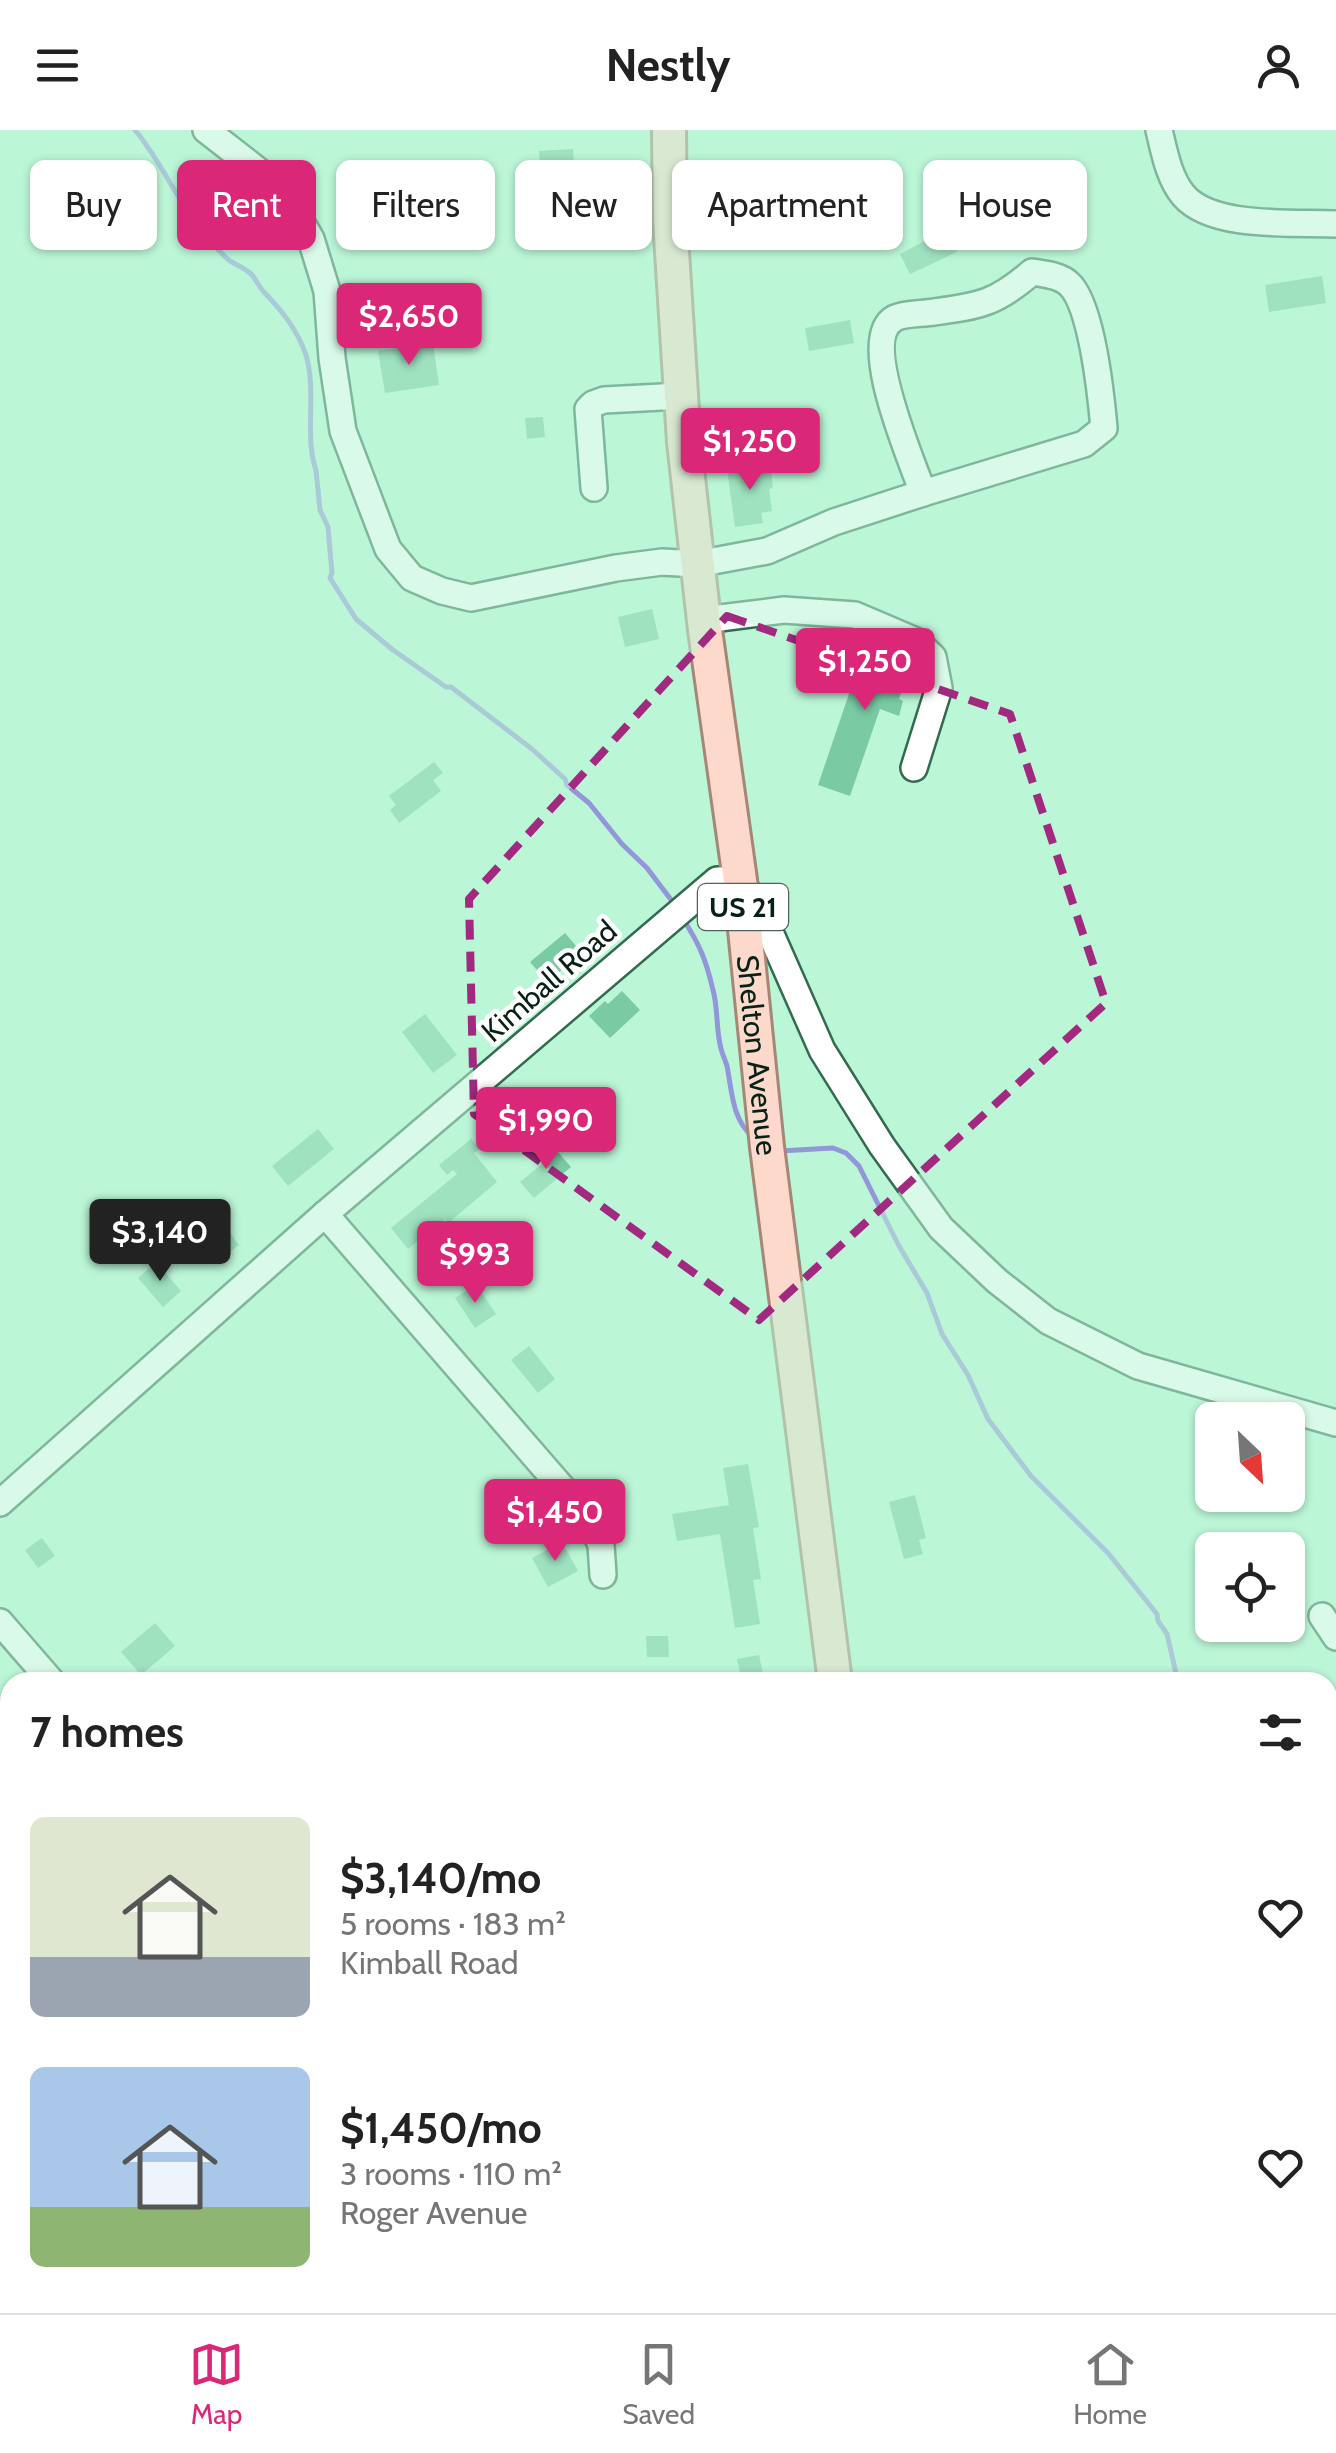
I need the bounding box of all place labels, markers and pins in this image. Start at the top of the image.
pin: $2,650 [328,283,490,368]
pin: $1,250 [669,408,831,493]
pin: $1,250 [784,628,946,713]
pin: $1,990 [465,1087,627,1172]
pin: $3,140 [79,1199,241,1284]
pin: $993 [416,1221,534,1306]
pin: $1,450 [474,1479,636,1564]

